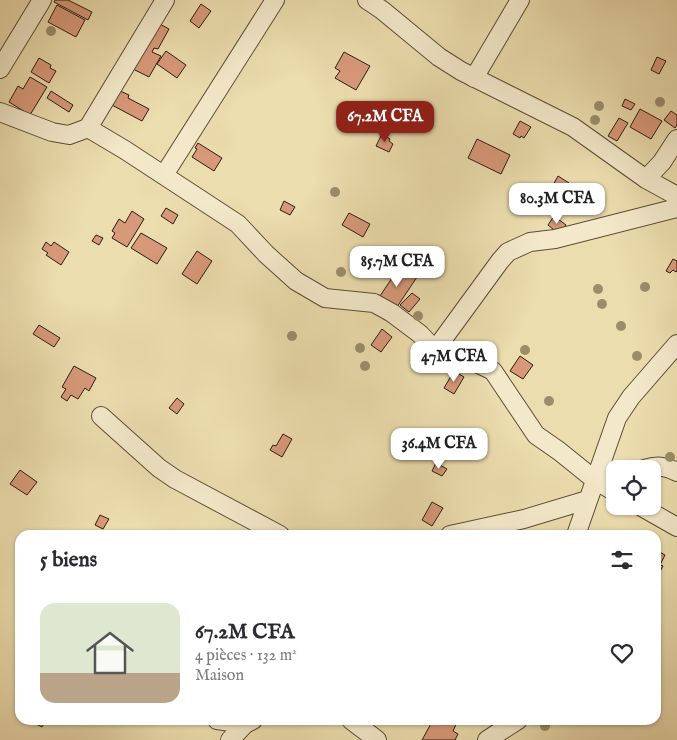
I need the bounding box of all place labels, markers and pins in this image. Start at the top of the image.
pin: 67.2M CFA [328,100,442,143]
pin: 80.3M CFA [500,182,614,225]
pin: 85.7M CFA [340,246,454,288]
pin: 47M CFA [408,340,500,383]
pin: 36.4M CFA [382,428,496,470]

